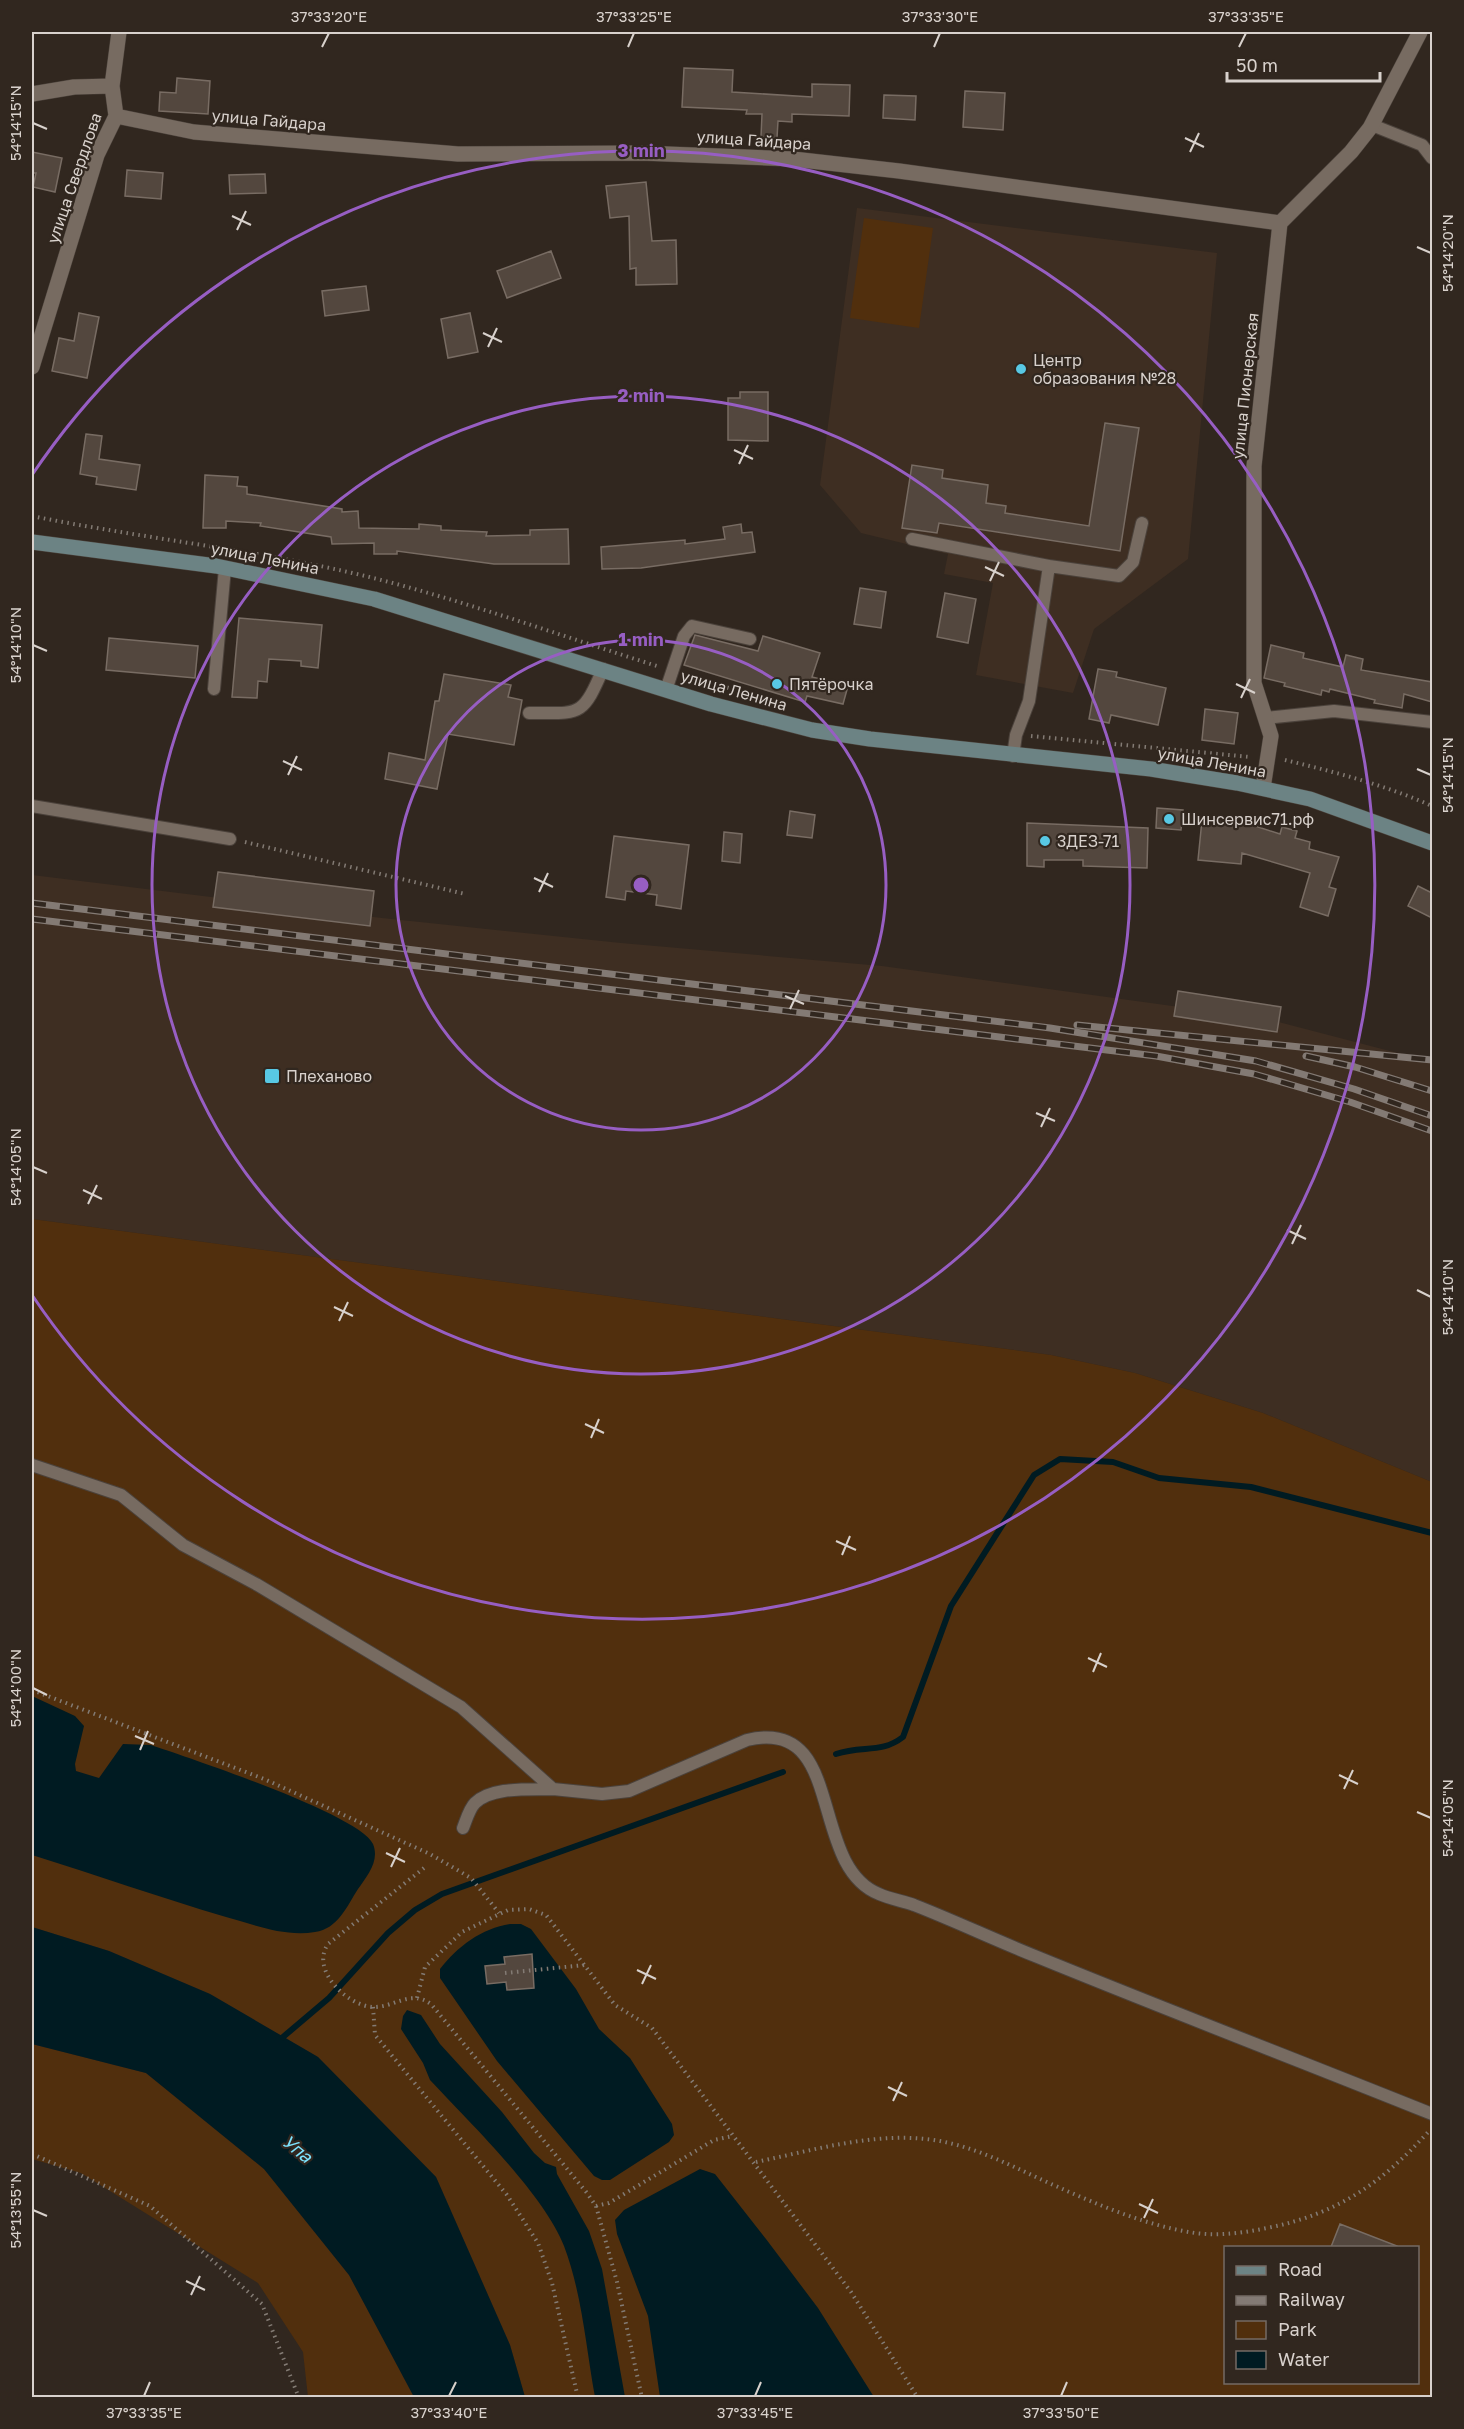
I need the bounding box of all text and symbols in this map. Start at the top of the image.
text: 37°33'20"E [291,7,367,25]
text: 37°33'25"E [596,7,672,25]
text: 37°33'30"E [902,7,978,25]
text: 37°33'35"E [1208,7,1284,25]
scale bar [1227,45,1380,83]
text: 50 m [1236,54,1278,76]
text: 54°14'15"N [6,85,24,161]
street label: улица Гайдара [211,105,327,135]
street label: улица Свердлова [42,110,106,246]
street label: улица Гайдара [696,126,812,154]
text: 3 min [617,139,665,161]
text: 54°14'20"N [1438,214,1456,292]
street label: улица Пионерская [1227,312,1263,460]
place label: Центр образования №28 [1033,350,1176,388]
marker: Центр образования №28 [1014,362,1028,376]
text: 2 min [617,384,665,406]
street label: улица Ленина [209,538,321,578]
text: 54°14'10"N [6,607,24,683]
text: 1 min [618,628,664,650]
street label: улица Ленина [678,665,790,715]
place label: Пятёрочка [789,674,873,694]
marker: Пятёрочка [770,677,784,691]
text: 54°14'15"N [1438,737,1456,813]
street label: улица Ленина [1156,743,1268,781]
place label: Шинсервис71.рф [1181,809,1314,829]
marker: Шинсервис71.рф [1162,812,1176,826]
place label: 3ДЕЗ-71 [1057,831,1120,851]
marker: 3ДЕЗ-71 [1038,834,1052,848]
centre of rings [631,875,651,895]
place label: Плеханово [286,1066,372,1086]
marker: Плеханово [263,1067,281,1085]
text: 54°14'05"N [6,1128,24,1206]
text: 54°14'10"N [1438,1259,1456,1335]
text: 54°14'00"N [6,1649,24,1727]
text: 54°14'05"N [1438,1779,1456,1857]
water label: Упа [278,2130,318,2167]
text: 54°13'55"N [6,2172,24,2248]
legend [1224,2246,1419,2384]
text: Road [1278,2258,1322,2280]
text: Railway [1278,2288,1345,2310]
text: Park [1278,2318,1317,2340]
text: Water [1278,2348,1329,2370]
text: 37°33'35"E [106,2403,182,2421]
text: 37°33'40"E [411,2403,487,2421]
text: 37°33'45"E [717,2403,793,2421]
text: 37°33'50"E [1023,2403,1099,2421]

